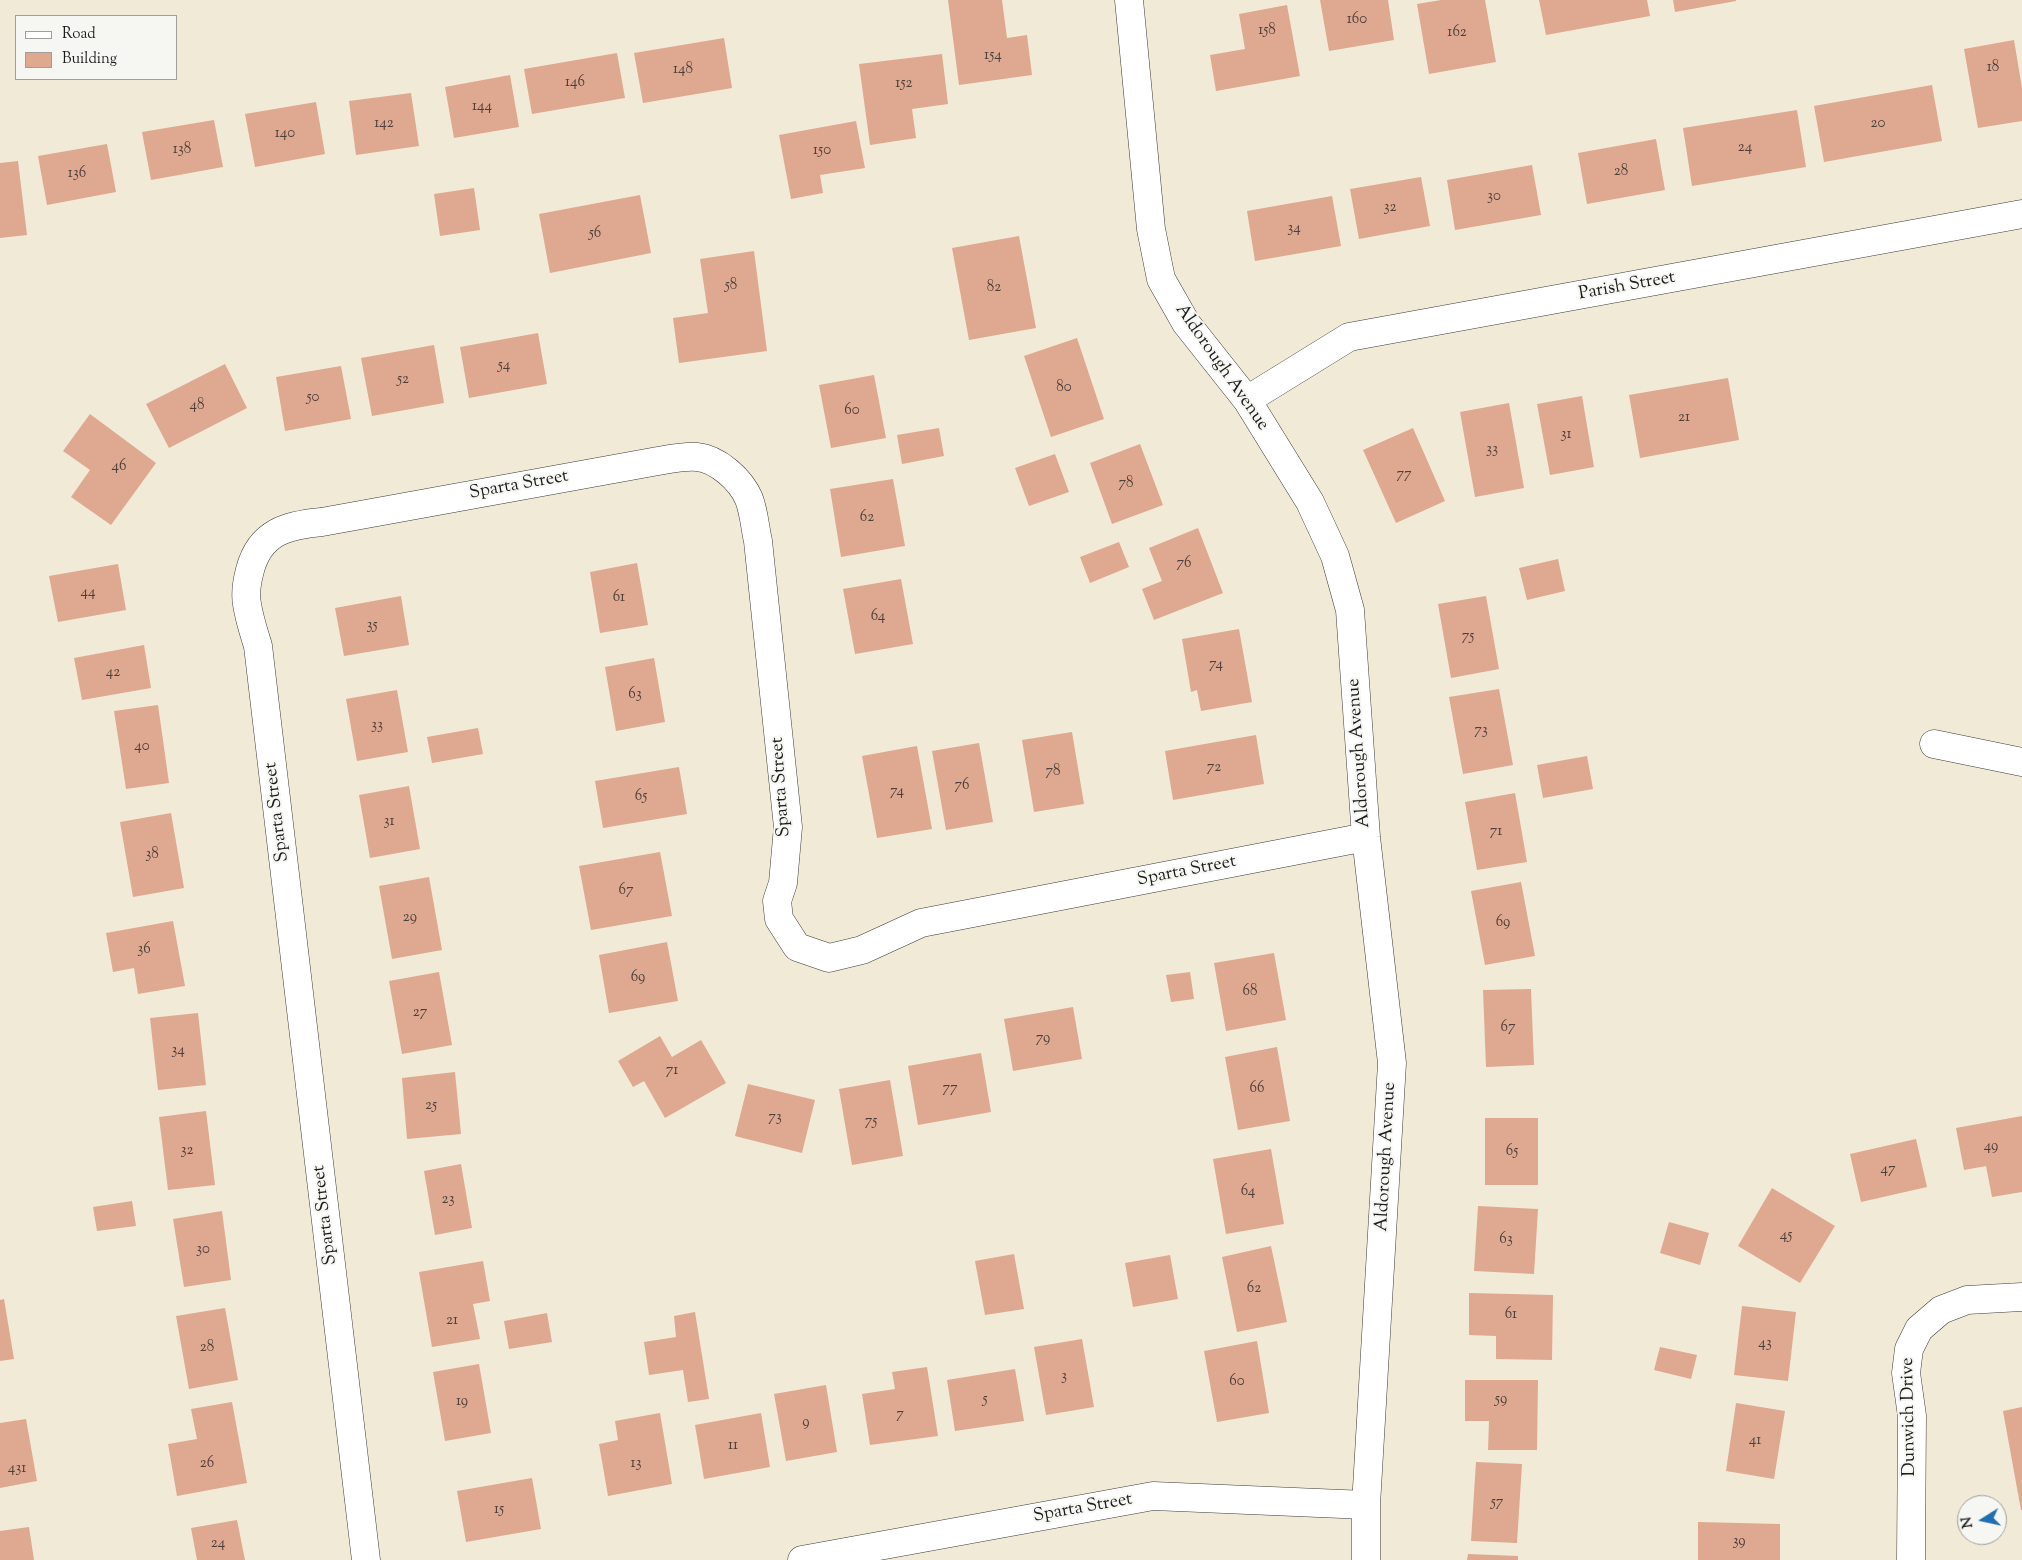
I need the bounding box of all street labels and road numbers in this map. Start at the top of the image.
street label: Parish Street [1577,268,1677,306]
street label: Aldorough Avenue [1169,301,1273,435]
street label: Sparta Street [468,467,570,505]
street label: Aldorough Avenue [1344,678,1376,828]
street label: Sparta Street [768,736,796,838]
street label: Sparta Street [261,761,295,863]
street label: Sparta Street [1136,852,1238,892]
street label: Aldorough Avenue [1372,1082,1402,1232]
street label: Sparta Street [309,1164,343,1266]
street label: Dunwich Drive [1898,1357,1922,1477]
street label: Sparta Street [1032,1490,1134,1528]

